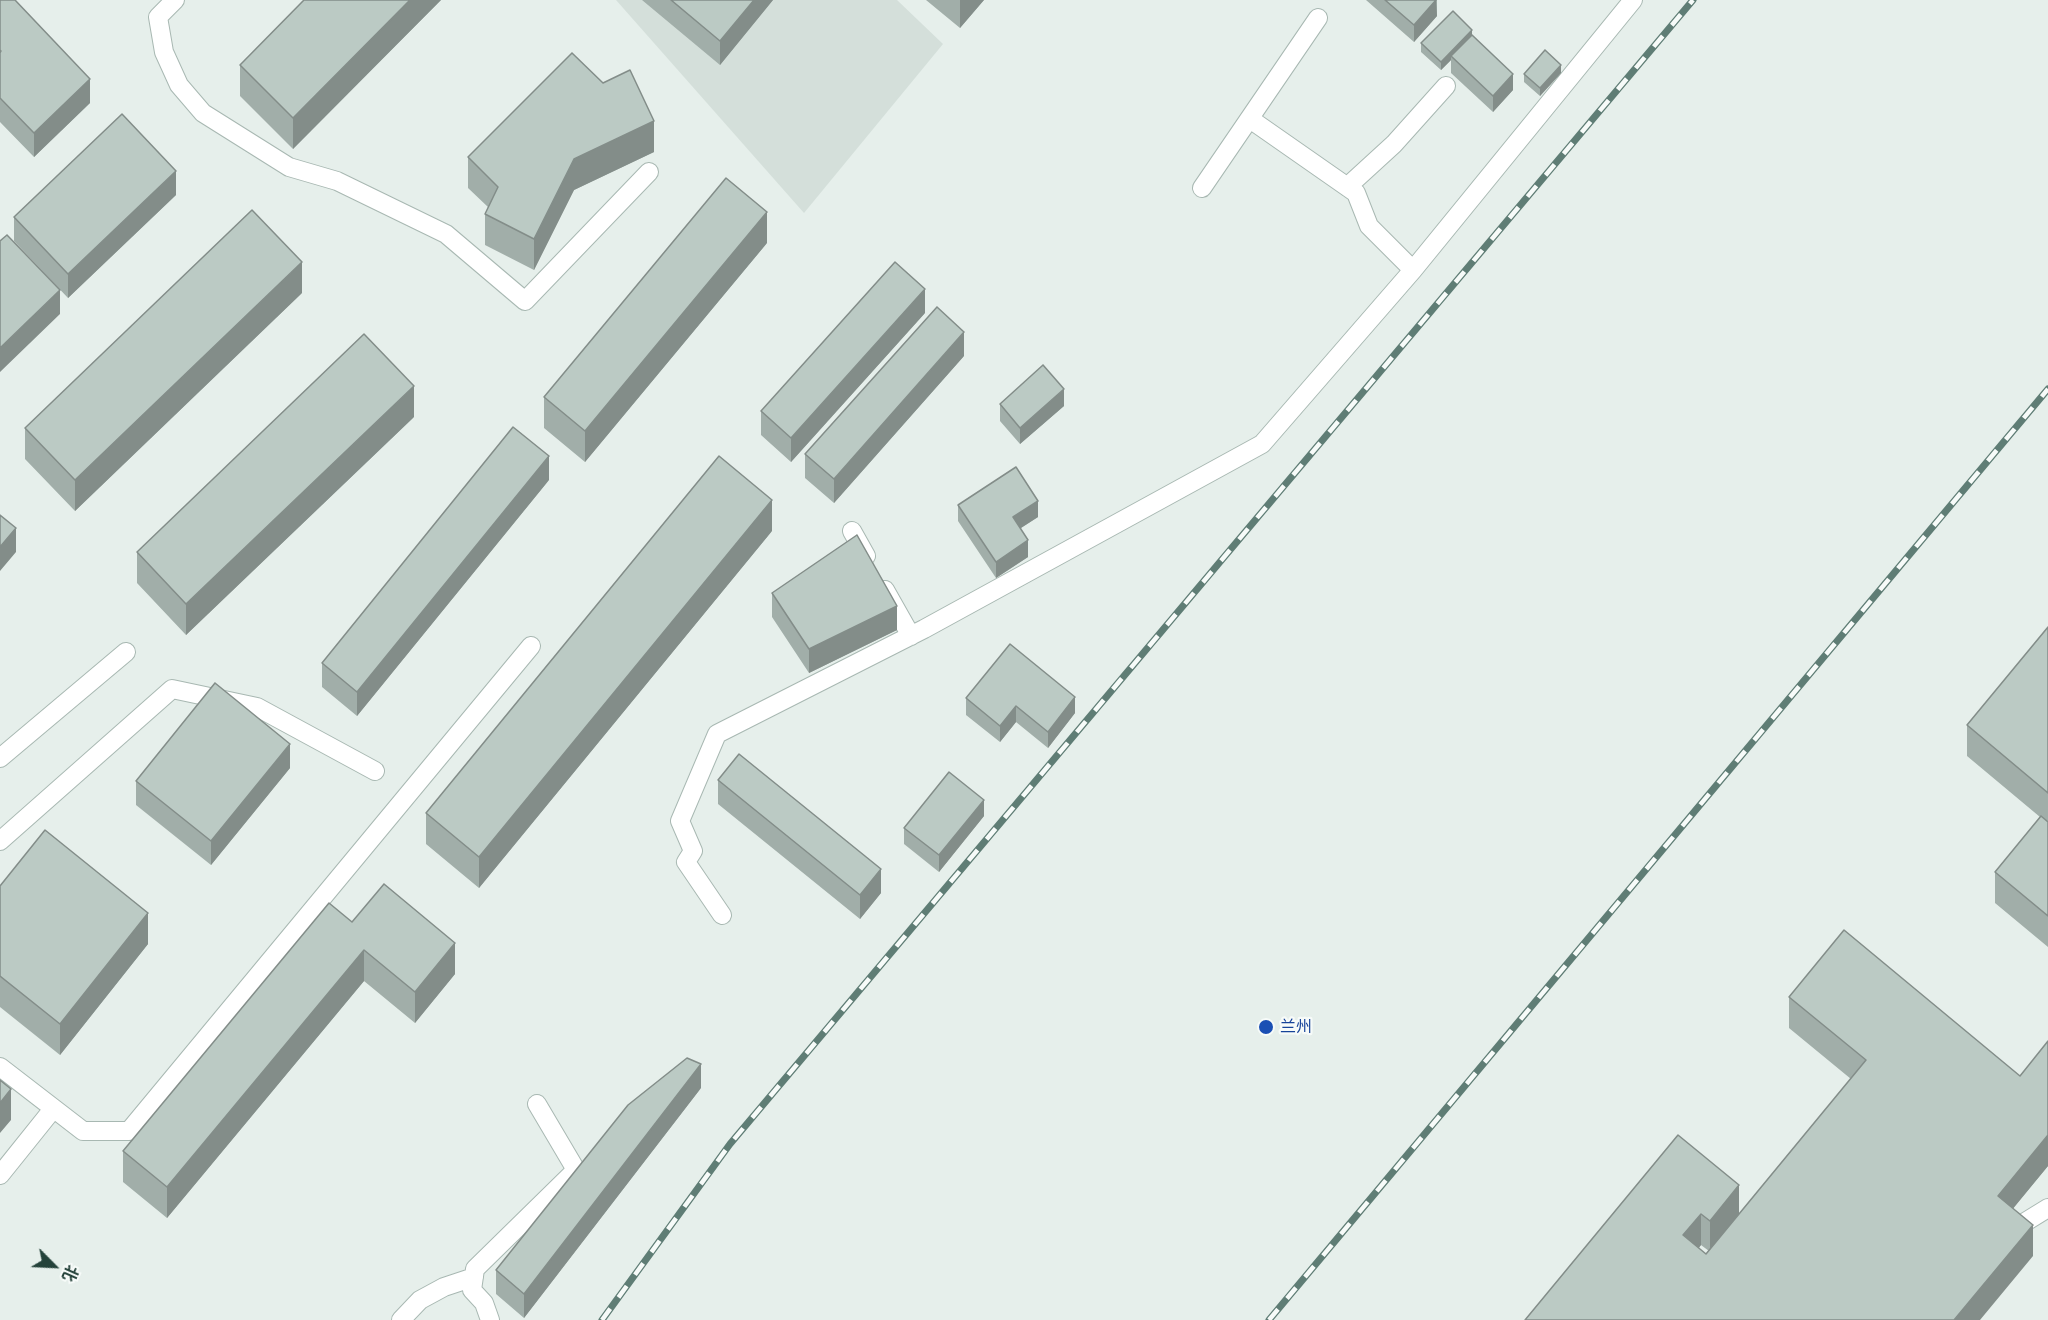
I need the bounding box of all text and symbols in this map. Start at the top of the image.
place label: 兰州 [1280,1017,1312,1037]
marker: 兰州 [1257,1018,1275,1036]
north arrow [24,1236,84,1296]
text: 北 [58,1262,83,1285]

